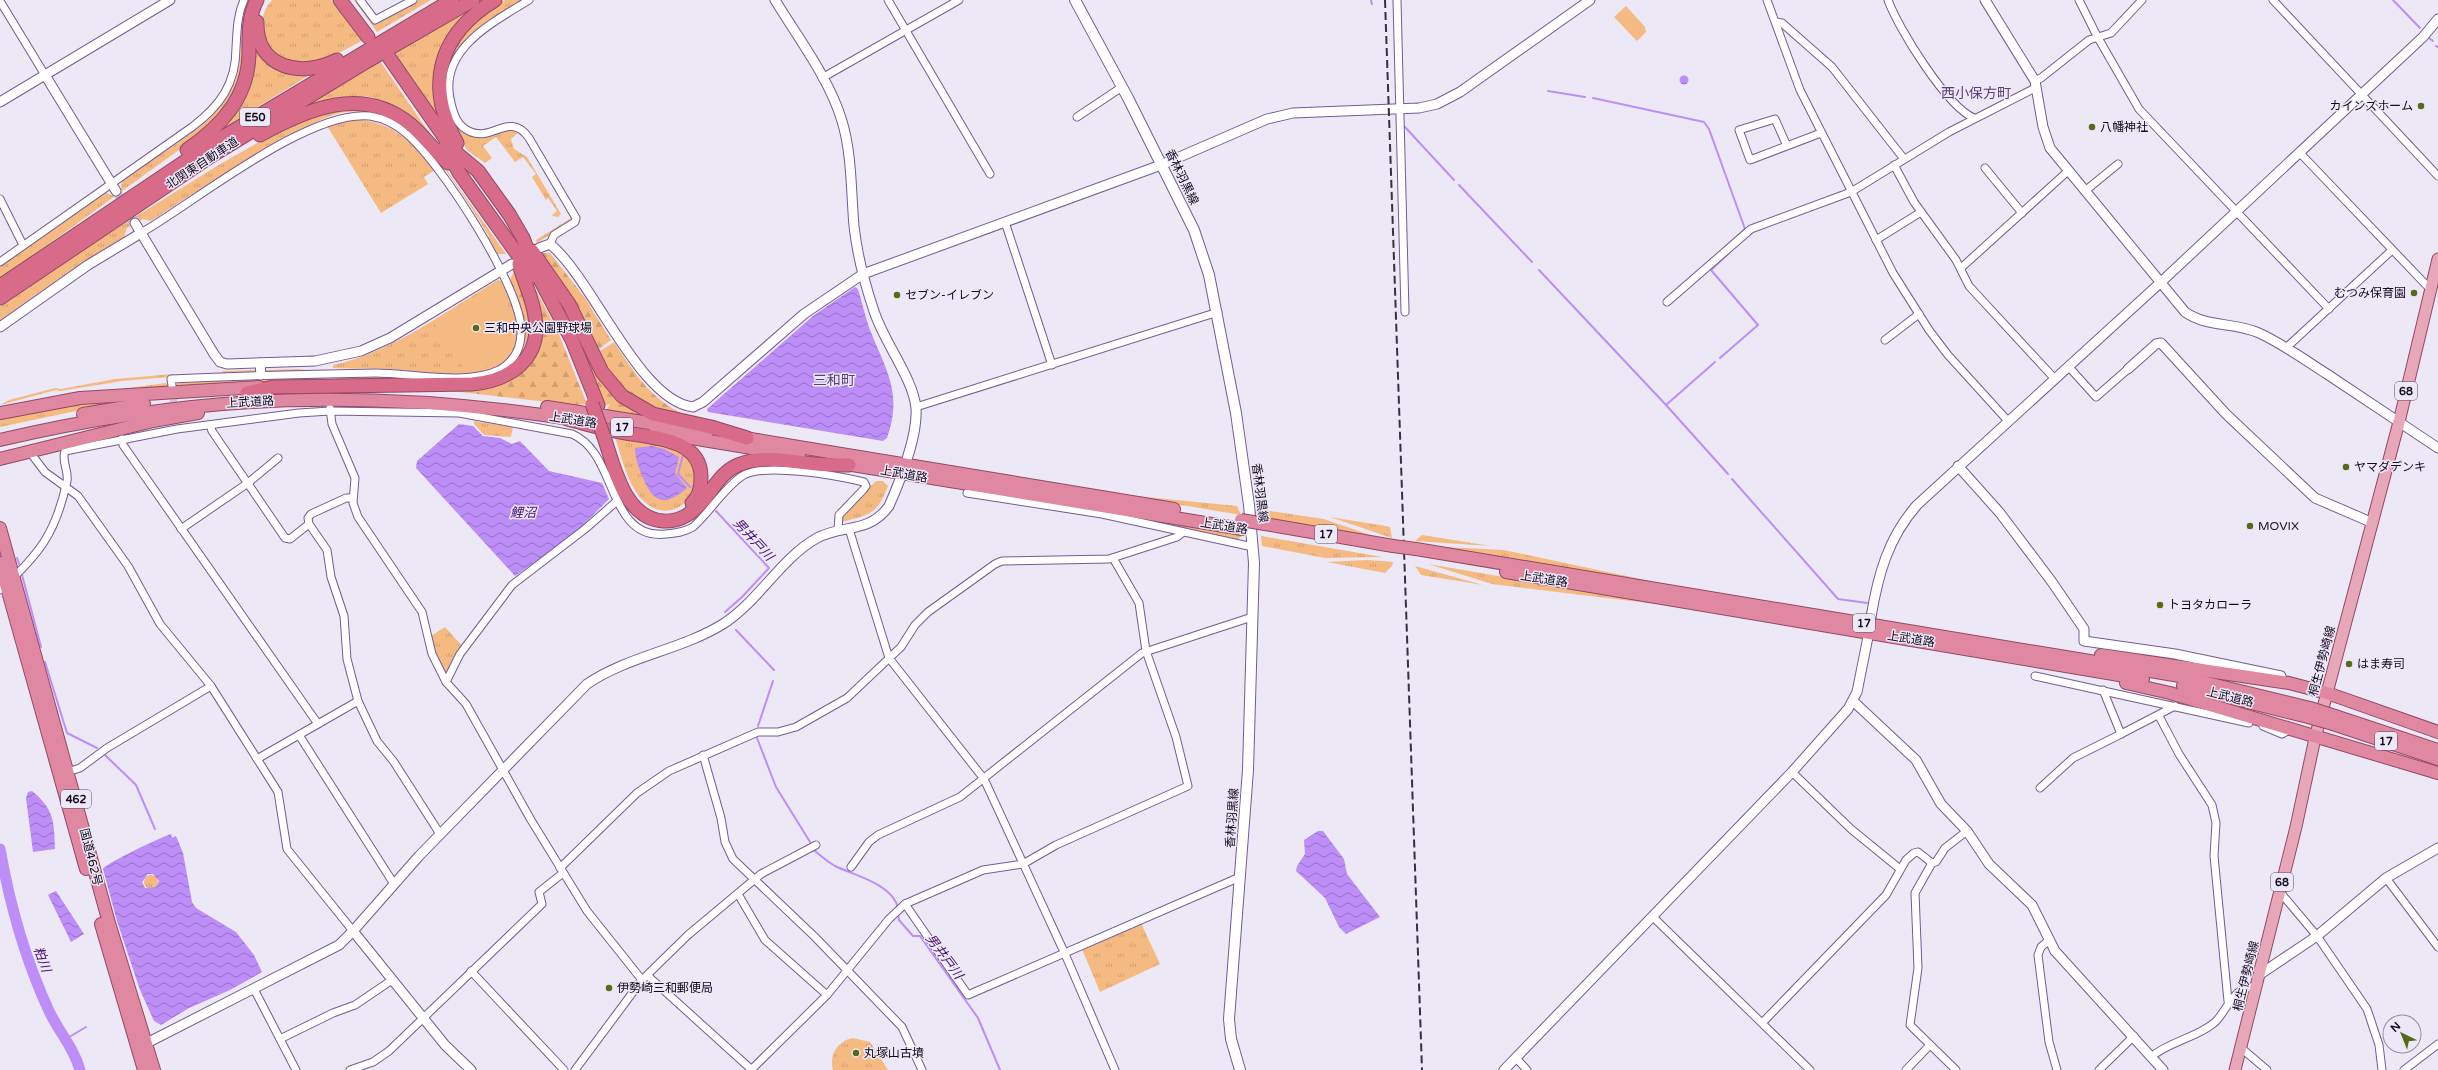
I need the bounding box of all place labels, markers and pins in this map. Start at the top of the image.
place label: カインズホーム [2330,99,2413,113]
marker: カインズホーム [2416,101,2426,111]
place label: 八幡神社 [2100,120,2148,134]
marker: 八幡神社 [2087,122,2097,132]
place label: むつみ保育園 [2334,286,2406,300]
place label: セブン-イレブン [905,288,994,302]
marker: むつみ保育園 [2409,288,2419,298]
marker: セブン-イレブン [892,290,902,300]
place label: 三和中央公園野球場 [484,321,592,335]
marker: 三和中央公園野球場 [471,323,481,333]
place label: ヤマダデンキ [2354,460,2426,474]
marker: ヤマダデンキ [2341,462,2351,472]
place label: MOVIX [2258,519,2299,533]
marker: MOVIX [2245,521,2255,531]
place label: トヨタカローラ [2168,598,2252,612]
marker: トヨタカローラ [2155,600,2165,610]
place label: はま寿司 [2357,657,2405,671]
marker: はま寿司 [2344,659,2354,669]
place label: 伊勢崎三和郵便局 [617,981,713,995]
marker: 伊勢崎三和郵便局 [604,983,614,993]
place label: 丸塚山古墳 [864,1046,924,1060]
marker: 丸塚山古墳 [851,1048,861,1058]

